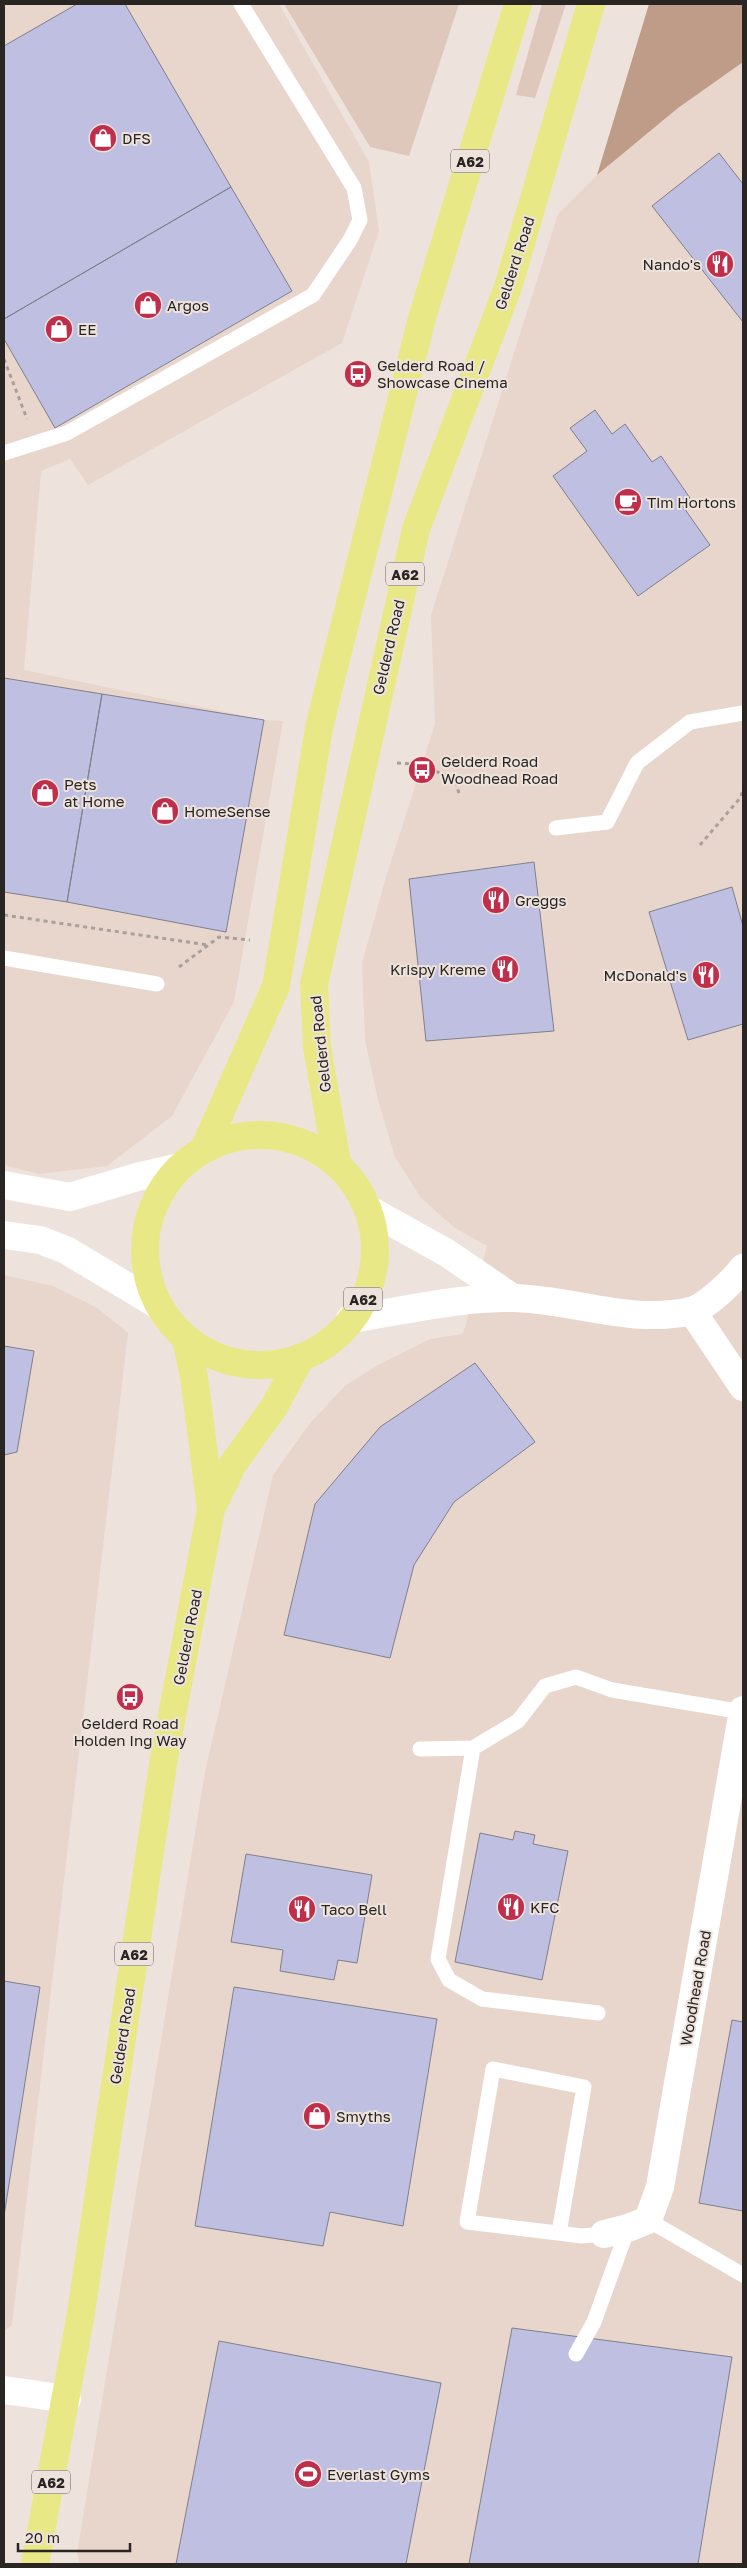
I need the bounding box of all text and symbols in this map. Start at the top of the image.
shop icon: DFS [88,123,118,153]
place label: DFS [122,129,151,147]
road number: A62 [451,150,489,172]
street label: Gelderd Road [490,214,538,312]
restaurant icon: Nando's [705,249,735,279]
place label: Nando's [643,255,701,273]
shop icon: Argos [133,290,163,320]
place label: Argos [167,296,209,314]
shop icon: EE [44,314,74,344]
place label: EE [78,320,96,338]
place label: Gelderd Road / Showcase Cinema [377,356,508,391]
bus stop icon: Gelderd Road / Showcase Cinema [343,359,373,389]
cafe icon: Tim Hortons [613,487,643,517]
place label: Tim Hortons [647,493,736,511]
road number: A62 [386,562,424,586]
street label: Gelderd Road [368,598,408,696]
place label: Gelderd Road Woodhead Road [441,752,558,787]
bus stop icon: Gelderd Road Woodhead Road [407,755,437,785]
place label: Pets at Home [64,775,125,810]
shop icon: Pets at Home [30,778,60,808]
shop icon: HomeSense [150,796,180,826]
place label: HomeSense [184,802,271,820]
restaurant icon: Greggs [481,885,511,915]
place label: Greggs [515,891,566,909]
restaurant icon: Krispy Kreme [490,954,520,984]
place label: Krispy Kreme [390,960,486,978]
restaurant icon: McDonald's [691,960,721,990]
place label: McDonald's [604,966,687,984]
street label: Gelderd Road [306,995,334,1093]
road number: A62 [344,1288,382,1310]
street label: Gelderd Road [169,1588,205,1686]
bus stop icon: Gelderd Road Holden Ing Way [115,1682,145,1712]
place label: Gelderd Road Holden Ing Way [73,1714,187,1749]
restaurant icon: KFC [496,1892,526,1922]
restaurant icon: Taco Bell [287,1894,317,1924]
place label: KFC [530,1898,559,1916]
place label: Taco Bell [321,1900,387,1918]
street label: Woodhead Road [676,1929,714,2047]
road number: A62 [115,1942,153,1966]
street label: Gelderd Road [106,1987,138,2085]
shop icon: Smyths [302,2101,332,2131]
place label: Smyths [336,2107,391,2125]
sports icon: Everlast Gyms [293,2459,323,2489]
place label: Everlast Gyms [327,2465,430,2483]
road number: A62 [32,2470,70,2494]
scale bar [18,2520,130,2552]
text: 20 m [25,2528,60,2546]

